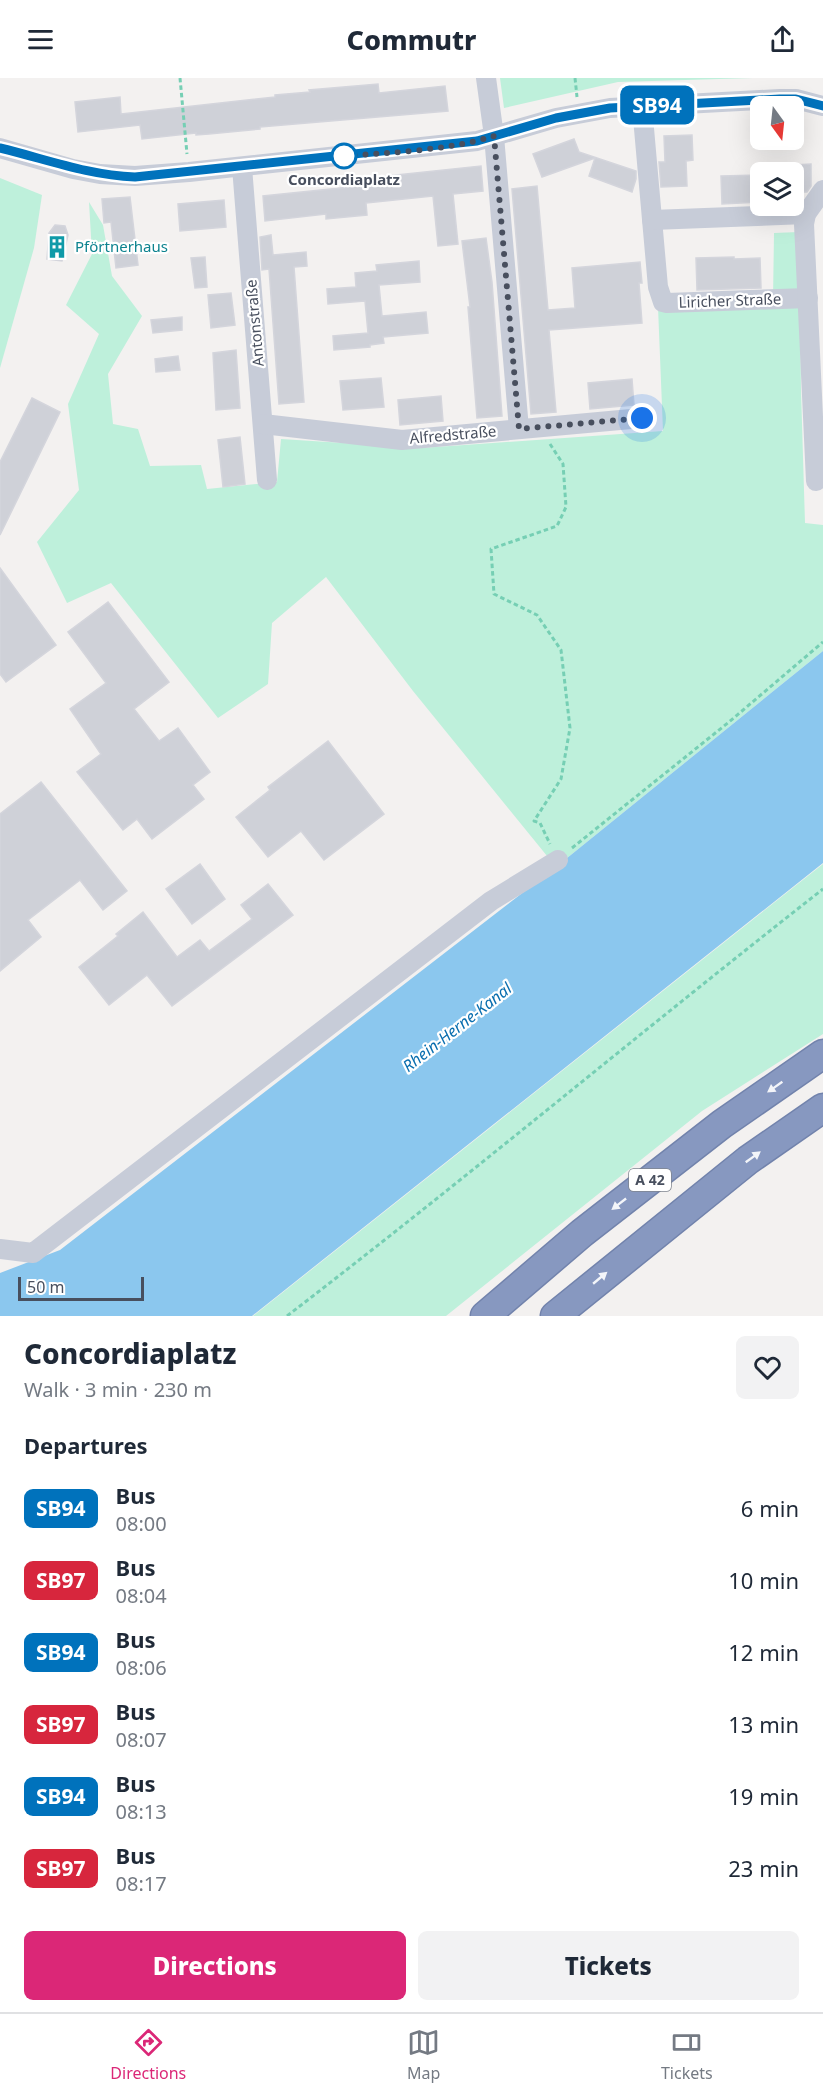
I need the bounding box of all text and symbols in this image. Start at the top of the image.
text: Commutr [347,21,476,58]
icon: menu [24,23,57,56]
icon: share [766,23,799,56]
line badge: SB94 [615,86,699,124]
text: SB94 [632,91,682,119]
north arrow [750,96,804,150]
map controls [750,96,804,216]
marker: Concordiaplatz [331,143,357,169]
button: layers [750,162,804,216]
place label: Concordiaplatz [288,169,400,189]
building icon: Pförtnerhaus [44,234,70,260]
place label: Pförtnerhaus [75,236,168,256]
street label: Antonstraße [240,279,268,368]
street label: Liricher Straße [678,288,782,312]
your location [627,403,657,433]
street label: Alfredstraße [409,420,497,448]
water label: Rhein-Herne-Kanal [398,977,517,1077]
one-way arrow [767,1081,783,1092]
one-way arrow [744,1151,760,1163]
road number: A 42 [629,1169,671,1191]
one-way arrow [611,1198,627,1211]
one-way arrow [592,1272,608,1285]
scale bar [18,1274,144,1302]
text: 50 m [27,1276,64,1298]
text: Concordiaplatz [24,1334,236,1372]
button: heart [736,1336,799,1399]
text: Walk · 3 min · 230 m [24,1376,212,1403]
text: Departures [24,1430,148,1460]
text: Bus [116,1480,156,1510]
text: 6 min [741,1493,799,1523]
text: SB94 [36,1494,86,1522]
text: 08:00 [116,1510,167,1537]
text: Bus [116,1552,156,1582]
text: 10 min [728,1565,799,1595]
text: SB97 [36,1566,86,1594]
text: 08:04 [116,1582,167,1609]
text: Bus [116,1624,156,1654]
text: 12 min [728,1637,799,1667]
text: SB94 [36,1638,86,1666]
text: 08:06 [116,1654,167,1681]
text: Bus [116,1696,156,1726]
text: 13 min [728,1709,799,1739]
text: SB97 [36,1710,86,1738]
text: 08:07 [116,1726,167,1753]
text: Bus [116,1768,156,1798]
text: 19 min [728,1781,799,1811]
text: SB94 [36,1782,86,1810]
text: 08:13 [116,1798,167,1825]
text: Bus [116,1840,156,1870]
text: 23 min [728,1853,799,1883]
text: SB97 [36,1854,86,1882]
text: 08:17 [116,1870,167,1897]
button: Directions [24,1931,406,2000]
button: Tickets [418,1931,799,2000]
tab: Directions [110,2026,186,2084]
tab: Map [407,2026,440,2084]
tab: Tickets [661,2026,713,2084]

